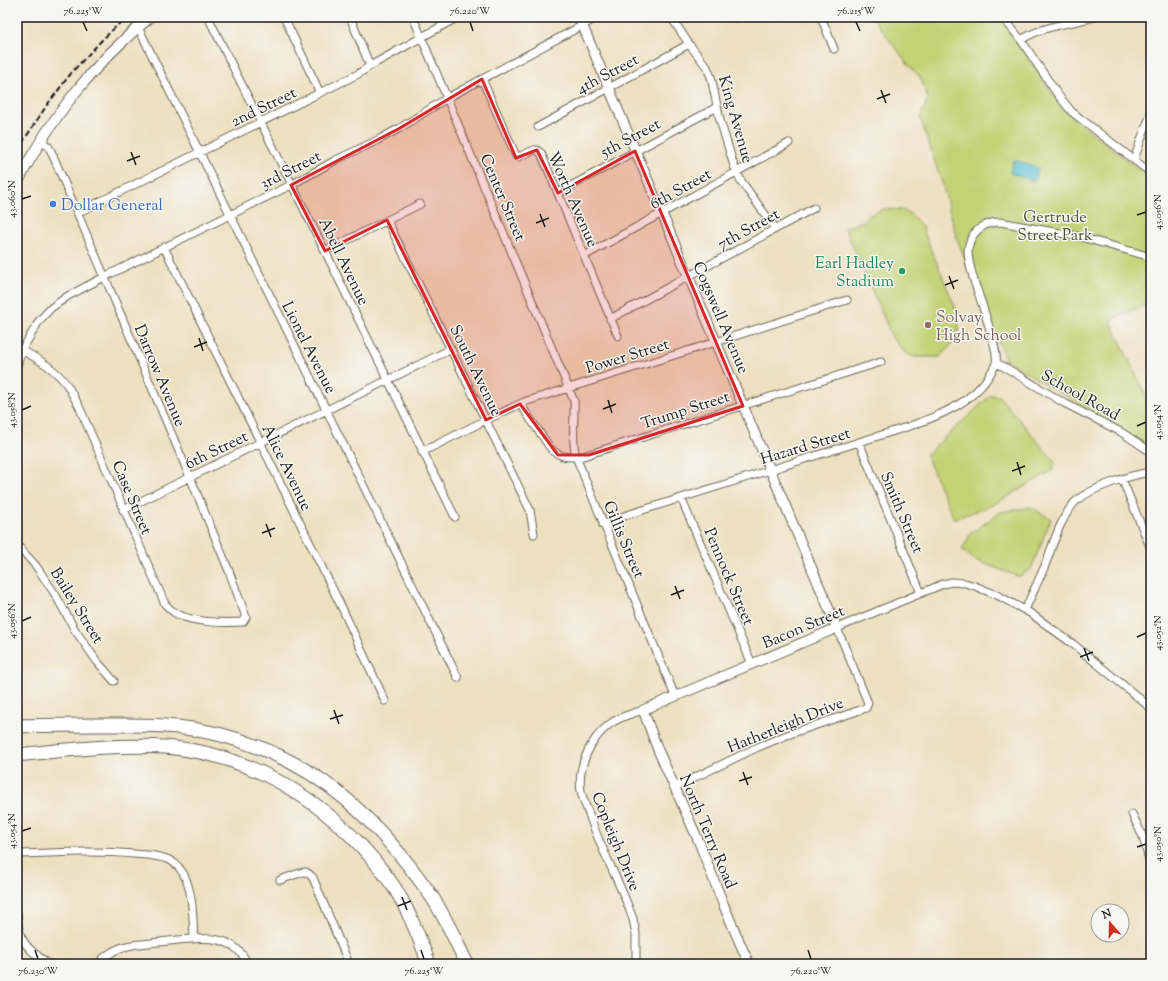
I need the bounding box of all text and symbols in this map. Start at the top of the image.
text: 76.225°W [64,4,102,19]
text: 76.220°W [450,4,490,19]
text: 76.215°W [837,4,875,19]
street label: 4th Street [573,49,644,101]
street label: King Avenue [711,73,758,166]
street label: 2nd Street [227,82,301,134]
street label: 5th Street [596,114,666,165]
street label: 3rd Street [256,146,326,196]
street label: Worth Avenue [540,148,603,252]
street label: Center Street [473,151,531,246]
street label: 6th Street [646,164,717,217]
text: 43.060°N [5,180,20,218]
text: 43.056°N [1151,194,1166,230]
place label: Dollar General [61,195,164,218]
marker: Dollar General [48,199,58,209]
street label: 7th Street [714,203,785,257]
park label: Gertrude Street Park [1017,207,1093,248]
street label: Abell Avenue [312,214,374,310]
place label: Earl Hadley Stadium [815,253,894,294]
street label: Cogswell Avenue [686,258,754,378]
marker: Earl Hadley Stadium [897,266,907,276]
street label: Lionel Avenue [275,298,341,398]
place label: Solvay High School [936,307,1022,348]
marker: Solvay High School [923,320,933,330]
street label: Darrow Avenue [127,321,191,431]
street label: South Avenue [443,321,507,421]
street label: Power Street [583,334,673,381]
street label: School Road [1036,365,1123,427]
street label: Trump Street [639,386,733,436]
text: 43.058°N [5,392,20,428]
text: 43.054°N [1151,404,1166,440]
street label: Alice Avenue [255,421,317,515]
street label: Hazard Street [758,423,854,472]
street label: 6th Street [182,426,253,476]
street label: Case Street [105,457,157,539]
street label: Smith Street [873,469,928,558]
street label: Gillis Street [596,498,650,583]
street label: Pennock Street [697,525,759,630]
street label: Bailey Street [43,564,109,649]
street label: Bacon Street [759,600,849,656]
text: 43.056°N [5,603,20,639]
text: 43.052°N [1151,615,1166,651]
street label: Hatherleigh Drive [724,693,847,760]
street label: North Terry Road [672,771,741,893]
street label: Copleigh Drive [584,789,645,895]
text: 43.054°N [5,813,20,849]
text: 43.050°N [1151,826,1166,862]
north arrow [1090,903,1130,943]
text: N [1099,905,1114,924]
text: 76.230°W [18,964,58,979]
text: 76.225°W [405,964,443,979]
text: 76.220°W [791,964,831,979]

